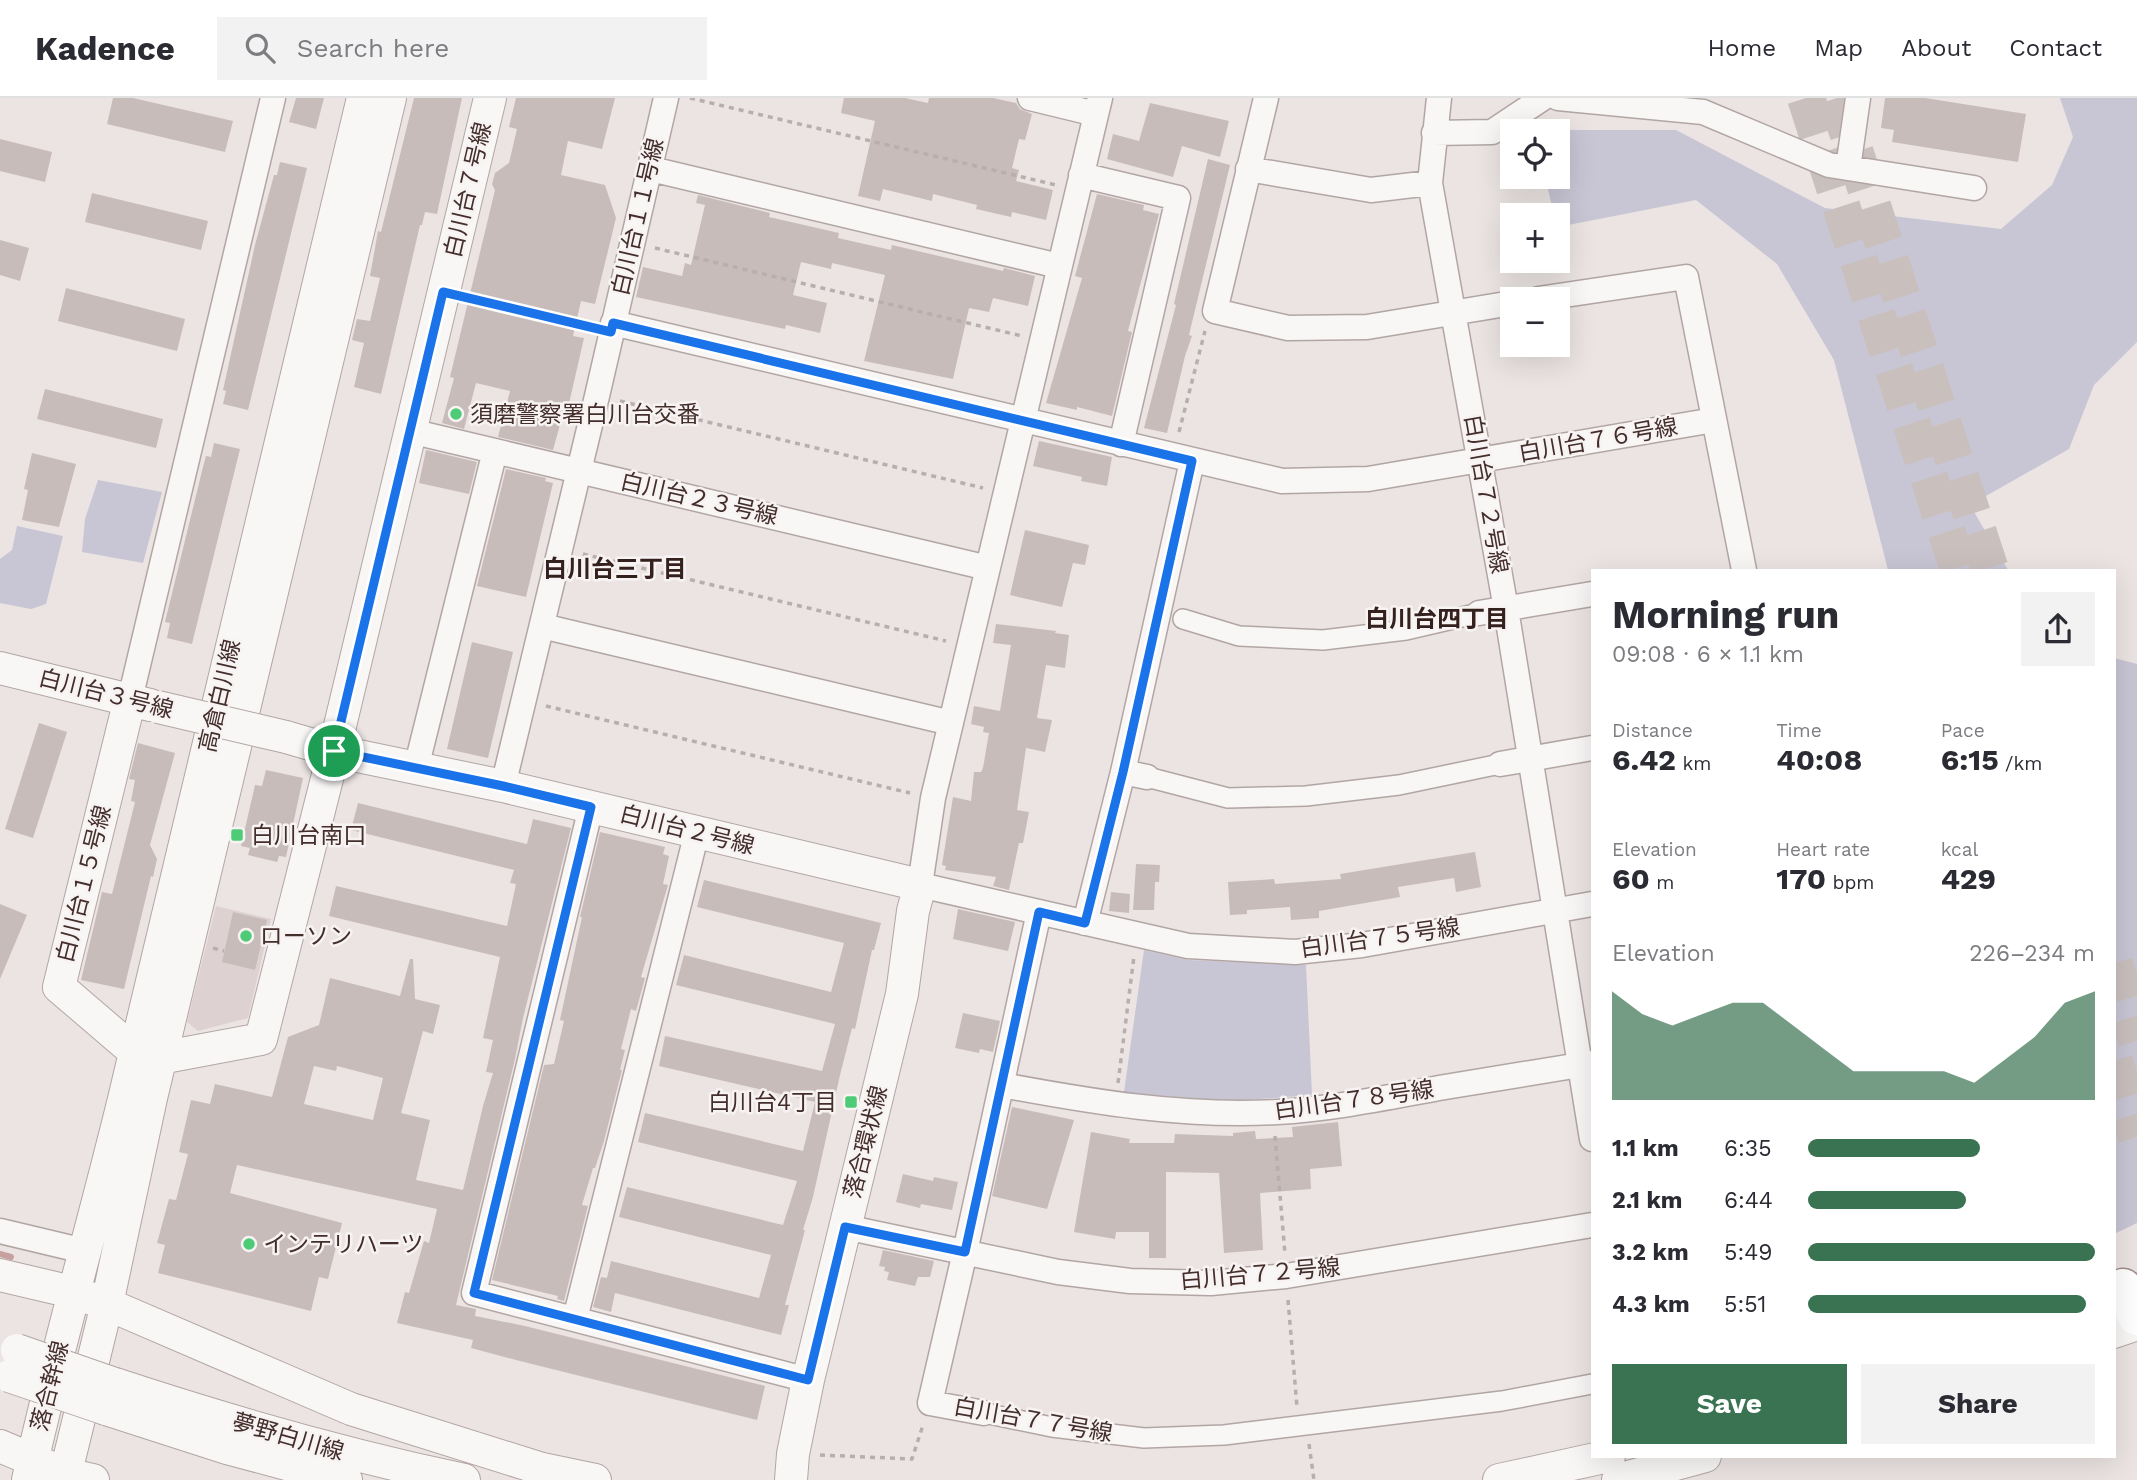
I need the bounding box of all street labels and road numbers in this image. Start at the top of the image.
street label: 白川台７号線 [439,120,497,260]
street label: 白川台１１号線 [607,136,669,298]
street label: 白川台７２号線 [1459,412,1513,576]
street label: 白川台７６号線 [1516,413,1680,467]
street label: 白川台２３号線 [618,468,780,530]
street label: 高倉白川線 [194,637,246,755]
street label: 白川台３号線 [36,664,176,724]
street label: 白川台２号線 [617,800,757,860]
street label: 白川台１５号線 [51,803,117,965]
street label: 白川台７５号線 [1298,913,1462,963]
street label: 白川台７８号線 [1272,1075,1436,1125]
street label: 落合環状線 [839,1083,893,1201]
street label: 白川台７２号線 [1179,1254,1341,1294]
street label: 落合幹線 [26,1338,74,1434]
street label: 白川台７７号線 [951,1393,1115,1447]
street label: 夢野白川線 [229,1408,347,1466]

